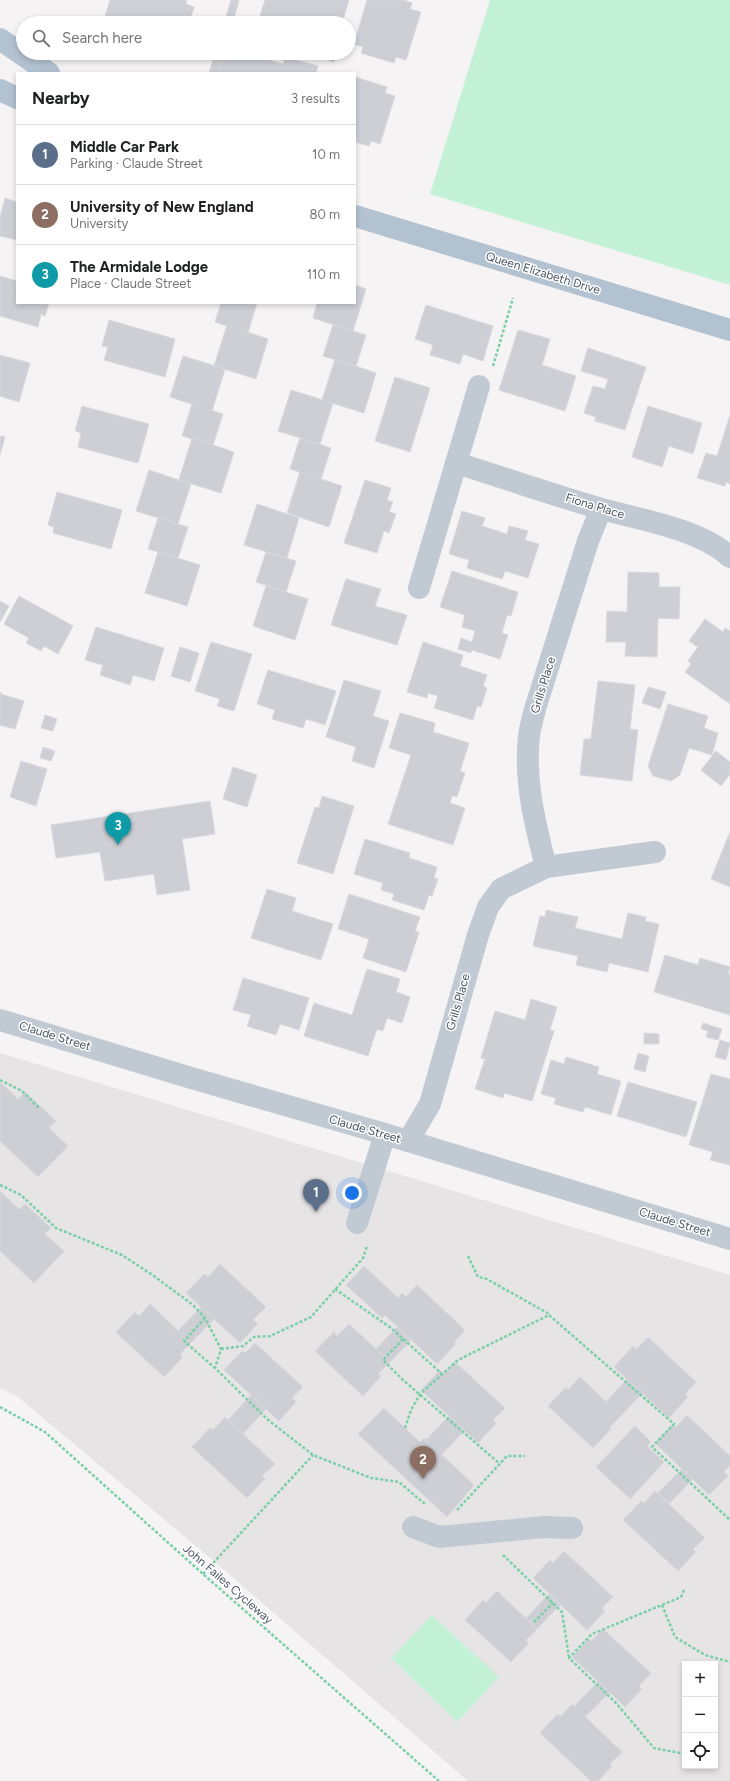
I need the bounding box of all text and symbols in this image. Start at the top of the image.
search box [16,16,356,60]
icon: search [30,27,52,49]
text: Search here [62,29,142,47]
text: Nearby [32,88,90,108]
text: 3 results [291,91,340,106]
text: Middle Car Park [70,138,179,156]
text: 1 [42,147,48,162]
text: 10 m [312,147,340,162]
text: Parking · Claude Street [70,156,203,171]
text: University of New England [70,198,254,216]
text: 2 [41,207,49,222]
text: 80 m [309,207,340,222]
text: University [70,216,128,231]
street label: Queen Elizabeth Drive [484,249,602,297]
text: The Armidale Lodge [70,258,208,276]
text: 3 [41,267,49,282]
text: 110 m [307,267,340,282]
text: Place · Claude Street [70,276,191,291]
street label: Fiona Place [564,490,627,522]
street label: Grills Place [528,655,558,715]
pin: 3 [105,812,131,845]
street label: Grills Place [443,972,473,1032]
street label: Claude Street [17,1018,93,1054]
street label: Claude Street [327,1112,403,1146]
pin: 1 [303,1179,329,1212]
your location [342,1183,362,1203]
street label: Claude Street [637,1204,713,1240]
pin: 2 [410,1446,436,1479]
street label: John Failes Cycleway [180,1541,276,1627]
map controls [682,1661,718,1769]
button: + [682,1661,718,1697]
button: − [682,1697,718,1733]
button: locate [682,1733,718,1769]

